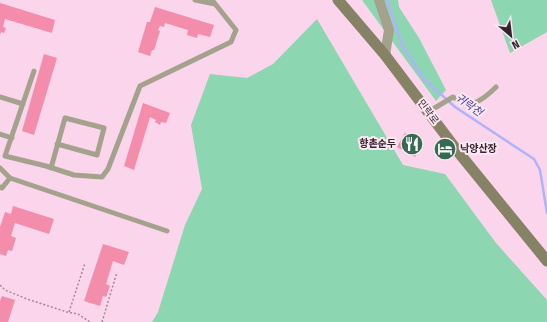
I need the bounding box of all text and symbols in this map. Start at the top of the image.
north arrow [491,16,531,56]
text: N [509,37,521,52]
water label: 귀락천 [453,91,487,120]
street label: 민락로 [415,97,441,127]
restaurant icon: 향촌순두 [399,131,425,157]
hotel icon: 낙양산장 [432,136,458,162]
place label: 향촌순두 [359,137,396,150]
place label: 낙양산장 [460,143,497,155]

